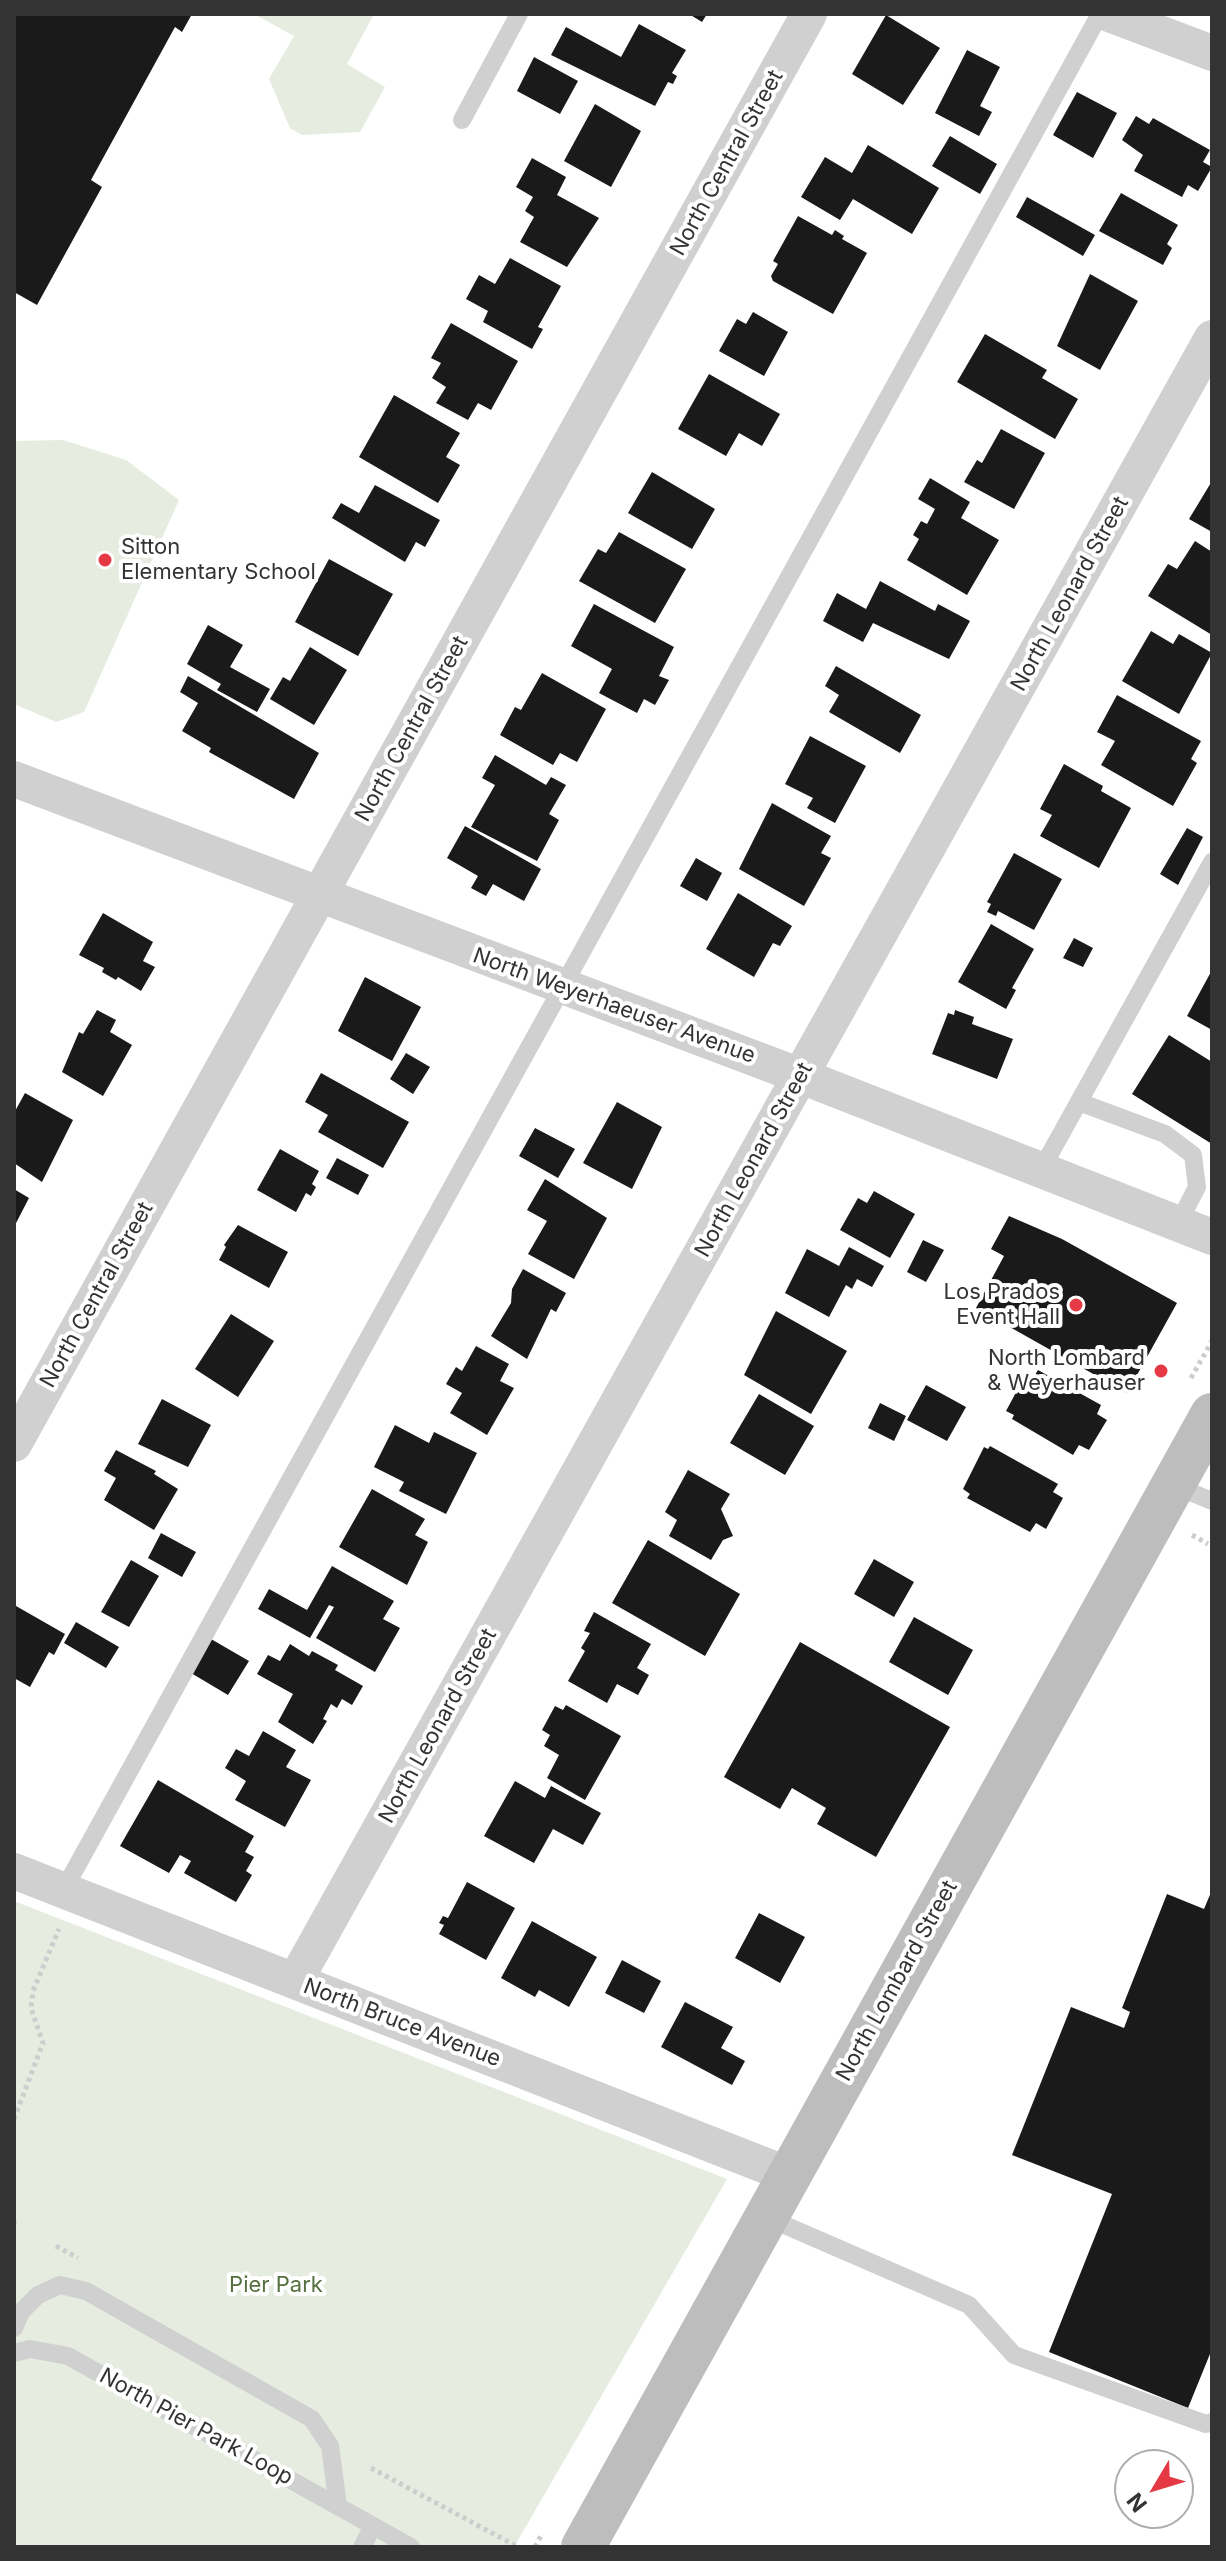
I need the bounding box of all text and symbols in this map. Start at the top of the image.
street label: North Central Street [665,66,789,260]
street label: North Leonard Street [1006,492,1134,696]
place label: Sitton Elementary School [121,534,316,586]
marker: Sitton Elementary School [96,551,114,569]
street label: North Central Street [350,632,474,826]
street label: North Weyerhaeuser Avenue [469,943,759,1069]
street label: North Leonard Street [690,1058,818,1262]
street label: North Central Street [35,1198,159,1392]
place label: Los Prados Event Hall [944,1279,1060,1330]
marker: Los Prados Event Hall [1067,1296,1085,1314]
place label: North Lombard & Weyerhauser [987,1345,1145,1396]
marker: North Lombard & Weyerhauser [1152,1362,1170,1380]
street label: North Leonard Street [374,1624,502,1828]
street label: North Lombard Street [831,1876,963,2086]
street label: North Bruce Avenue [300,1973,504,2073]
park label: Pier Park [229,2272,323,2298]
street label: North Pier Park Loop [95,2363,297,2491]
north arrow [1114,2449,1194,2529]
text: N [1121,2488,1152,2517]

